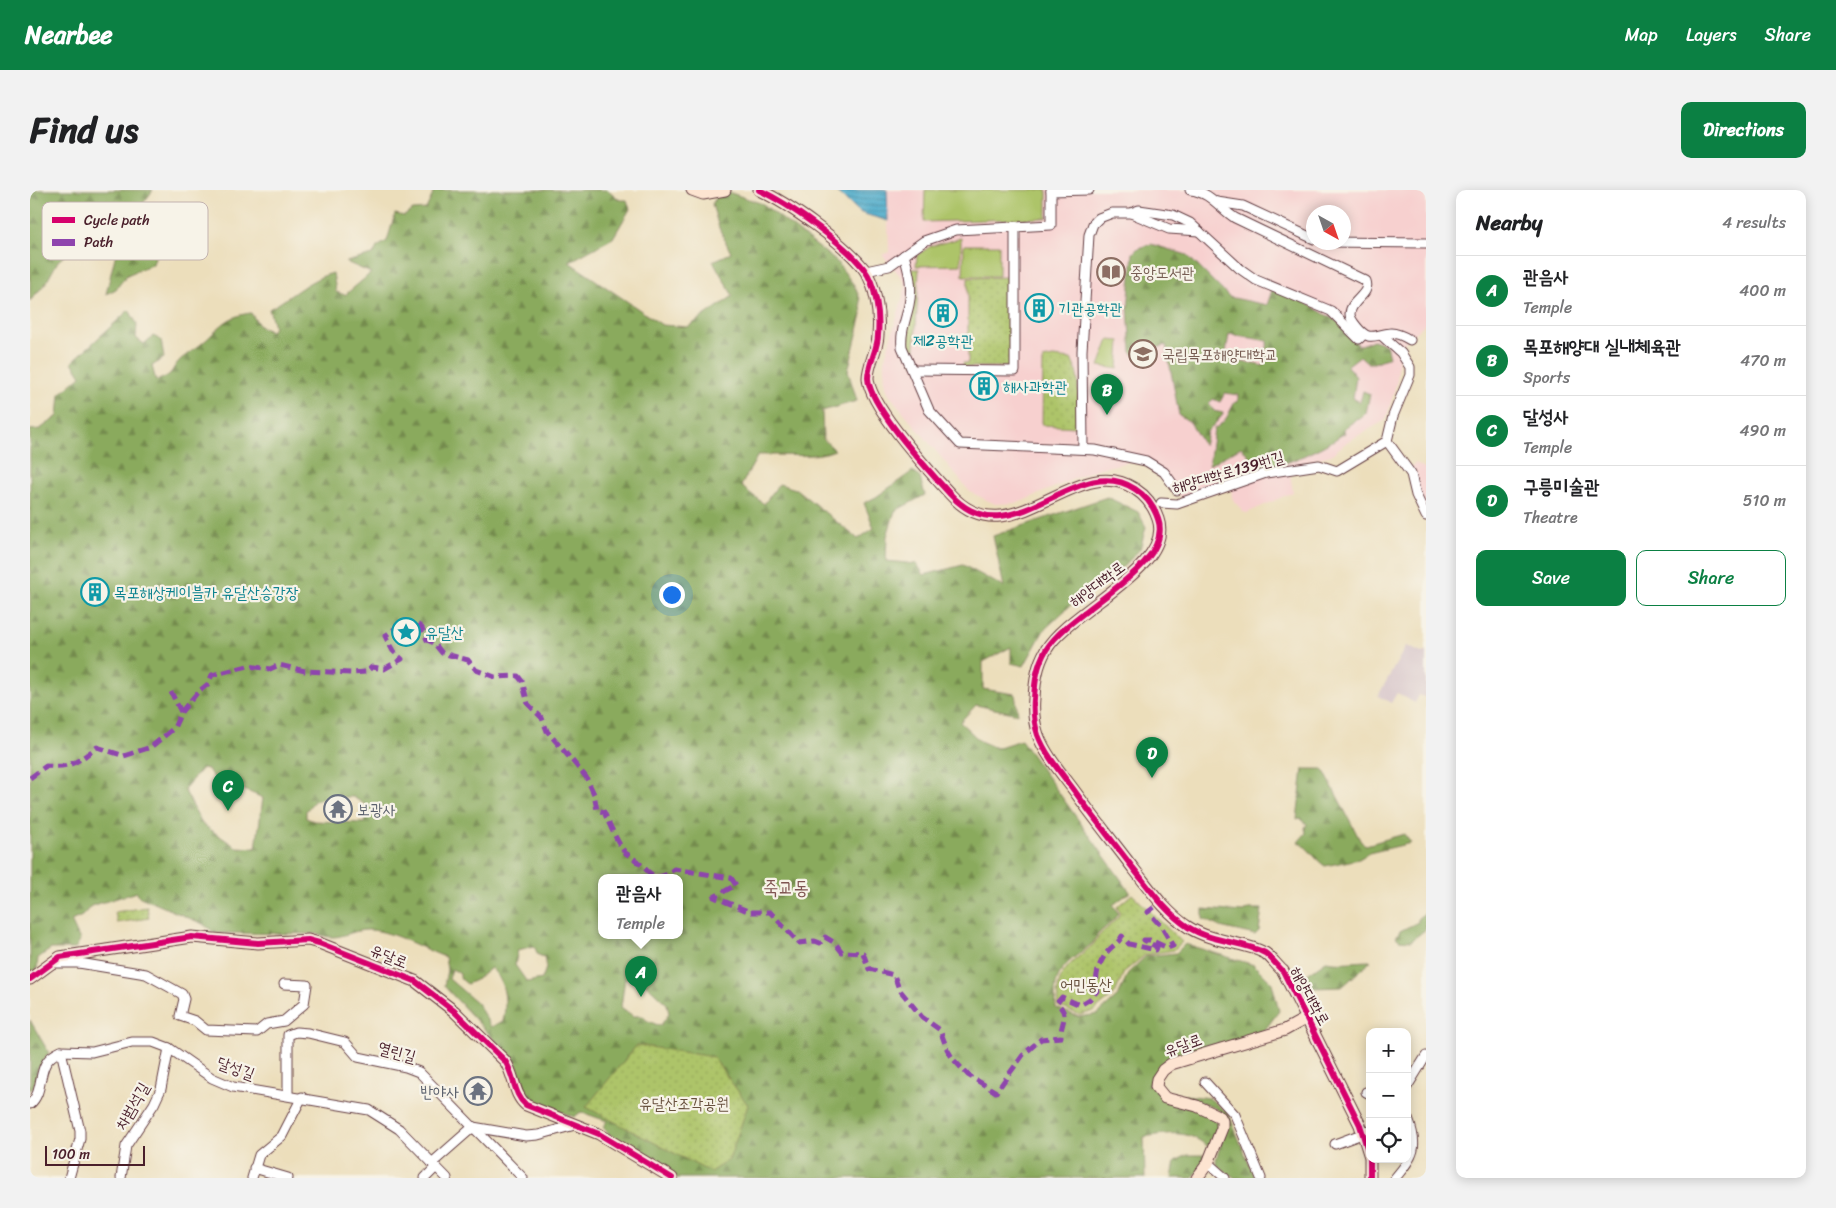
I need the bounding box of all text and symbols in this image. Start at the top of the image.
text: Nearbee [25,14,113,56]
text: Map [1625,19,1658,51]
text: Layers [1686,19,1737,51]
text: Share [1765,19,1811,51]
text: Find us [30,99,138,161]
button: Directions [1681,102,1806,158]
legend [42,202,208,260]
text: Nearby [1476,204,1542,242]
north arrow [1306,205,1351,250]
text: Cycle path [84,208,150,233]
text: 4 results [1722,208,1786,237]
text: Path [84,230,113,255]
library icon: 중앙도서관 [1096,257,1126,287]
place label: 중앙도서관 [1130,258,1195,287]
text: 관음사 [1523,260,1569,293]
text: A [1487,276,1497,305]
text: 400 m [1739,276,1786,305]
building icon: 기관공학관 [1024,293,1054,323]
text: Temple [1523,293,1572,322]
place label: 기관공학관 [1058,294,1123,323]
building icon: 제2공학관 [928,298,958,328]
place label: 제2공학관 [913,326,973,355]
text: 목포해양대 실내체육관 [1523,330,1681,363]
school or university icon: 국립목포해양대학교 [1128,339,1158,369]
place label: 국립목포해양대학교 [1162,340,1278,369]
text: B [1487,346,1497,375]
text: 470 m [1740,346,1786,375]
text: Sports [1523,363,1570,392]
building icon: 해사과학관 [969,371,999,401]
place label: 해사과학관 [1003,372,1068,401]
pin: B [1091,374,1123,415]
text: 달성사 [1523,400,1569,433]
text: C [1487,416,1497,445]
text: 490 m [1740,416,1786,445]
text: Temple [1523,433,1572,462]
street label: 해양대학로139번길 [1168,442,1288,502]
text: 구릉미술관 [1523,470,1599,503]
text: D [1487,486,1497,515]
text: 510 m [1743,486,1786,515]
text: Theatre [1523,503,1578,532]
button: Save [1476,550,1626,606]
button: Share [1636,550,1786,606]
street label: 해양대학로 [1063,553,1131,615]
building icon: 목포해상케이블카 유달산승강장 [80,577,110,607]
place label: 목포해상케이블카 유달산승강장 [114,578,299,607]
your location [659,582,685,608]
place icon: 유달산 [391,617,421,647]
place label: 유달산 [425,618,464,647]
pin: D [1136,737,1168,778]
pin: C [212,770,244,811]
temple icon: 보광사 [323,794,353,824]
place label: 보광사 [357,795,396,824]
district label: 죽교동 [763,871,809,904]
popup [598,874,683,939]
text: 관음사 [616,876,662,909]
text: Temple [616,909,665,938]
street label: 유달로 [366,935,412,977]
pin: A [625,956,657,997]
street label: 해양대학로 [1282,961,1338,1031]
park label: 어민동산 [1060,970,1112,999]
street label: 유달로 [1160,1025,1206,1065]
map controls [1366,1028,1411,1163]
button: + [1366,1028,1411,1073]
street label: 열린길 [375,1033,420,1071]
street label: 달성길 [213,1048,259,1088]
button: − [1366,1073,1411,1118]
street label: 차범석길 [107,1076,157,1136]
temple icon: 반야사 [463,1076,493,1106]
place label: 반야사 [420,1077,459,1106]
park label: 유달산조각공원 [639,1089,729,1118]
button: locate [1366,1118,1411,1163]
text: 100 m [52,1142,90,1167]
scale bar [45,1143,145,1166]

